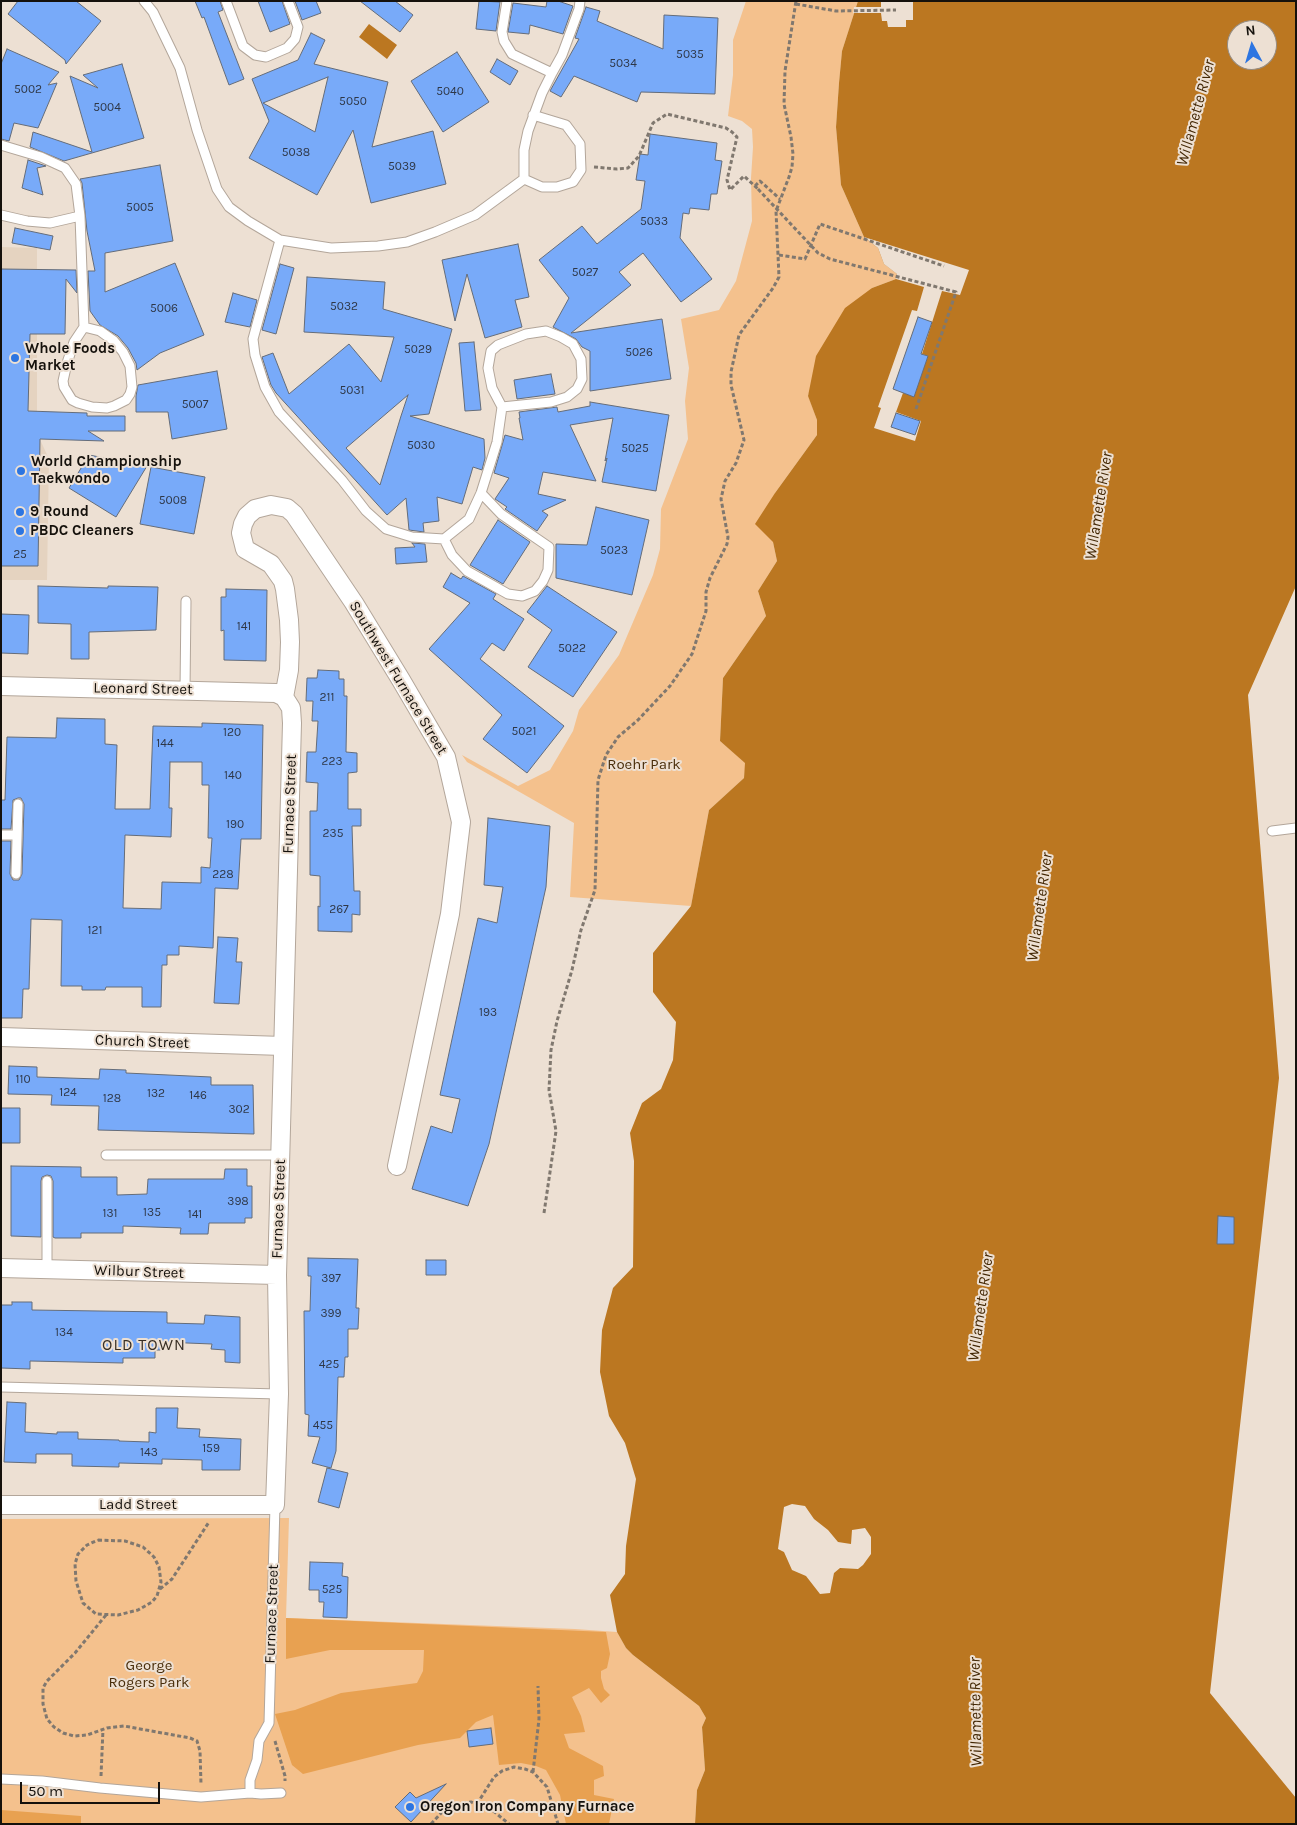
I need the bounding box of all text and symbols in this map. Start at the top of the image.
north arrow [1227,20,1277,70]
text: N [1245,22,1256,40]
house number: 5035 [676,48,704,62]
house number: 5034 [609,57,637,71]
water label: Willamette River [1173,58,1219,168]
house number: 5002 [14,83,42,97]
house number: 5040 [436,85,464,99]
house number: 5050 [339,95,367,109]
house number: 5004 [93,101,121,115]
house number: 5038 [282,146,310,160]
house number: 5039 [388,160,416,174]
house number: 5005 [126,201,154,215]
house number: 5033 [640,215,668,229]
house number: 5027 [572,266,598,280]
house number: 5032 [330,300,358,314]
house number: 5006 [150,302,178,316]
place label: Whole Foods Market [25,340,115,375]
house number: 5029 [404,343,432,357]
house number: 5026 [625,346,653,360]
marker: Whole Foods Market [9,352,21,364]
house number: 5031 [340,384,364,398]
house number: 5007 [182,398,208,412]
house number: 5030 [407,439,435,453]
house number: 5025 [621,442,649,456]
water label: Willamette River [1081,451,1117,561]
place label: World Championship Taekwondo [31,453,182,488]
marker: World Championship Taekwondo [15,465,27,477]
house number: 5008 [159,494,187,508]
place label: 9 Round [30,503,89,521]
marker: 9 Round [14,506,26,518]
place label: PBDC Cleaners [30,522,134,540]
marker: PBDC Cleaners [14,525,26,537]
house number: 5023 [600,544,628,558]
house number: 25 [13,548,27,562]
street label: Southwest Furnace Street [345,598,451,758]
house number: 141 [237,620,251,634]
house number: 5022 [558,642,586,656]
street label: Leonard Street [93,679,193,699]
house number: 211 [320,691,334,705]
house number: 5021 [512,725,536,739]
house number: 120 [223,726,241,740]
house number: 144 [156,737,174,751]
street label: Furnace Street [279,754,301,854]
house number: 223 [322,755,342,769]
park label: Roehr Park [607,756,681,774]
house number: 140 [224,769,242,783]
house number: 190 [226,818,244,832]
house number: 235 [323,827,343,841]
water label: Willamette River [1023,852,1057,962]
house number: 228 [212,868,234,882]
house number: 267 [329,903,349,917]
house number: 121 [88,924,102,938]
house number: 193 [479,1006,497,1020]
street label: Church Street [95,1031,189,1053]
house number: 110 [15,1073,31,1087]
house number: 124 [59,1086,77,1100]
house number: 132 [147,1087,165,1101]
house number: 146 [189,1089,207,1103]
house number: 128 [103,1092,121,1106]
house number: 302 [228,1103,250,1117]
street label: Furnace Street [268,1159,290,1259]
house number: 398 [227,1195,249,1209]
house number: 135 [143,1206,161,1220]
house number: 131 [102,1207,118,1221]
house number: 141 [188,1208,202,1222]
water label: Willamette River [964,1252,998,1362]
street label: Wilbur Street [94,1261,184,1283]
house number: 397 [321,1272,341,1286]
house number: 399 [320,1307,342,1321]
house number: 134 [55,1326,73,1340]
district label: OLD TOWN [101,1335,187,1355]
house number: 425 [319,1358,339,1372]
house number: 455 [313,1419,333,1433]
house number: 159 [202,1442,220,1456]
house number: 143 [140,1446,158,1460]
street label: Ladd Street [99,1496,177,1514]
street label: Furnace Street [261,1564,283,1664]
house number: 525 [322,1583,342,1597]
park label: George Rogers Park [109,1657,189,1692]
water label: Willamette River [965,1657,987,1767]
scale bar [22,1772,162,1804]
text: 50 m [28,1782,63,1800]
place label: Oregon Iron Company Furnace [420,1798,635,1816]
marker: Oregon Iron Company Furnace [404,1801,416,1813]

